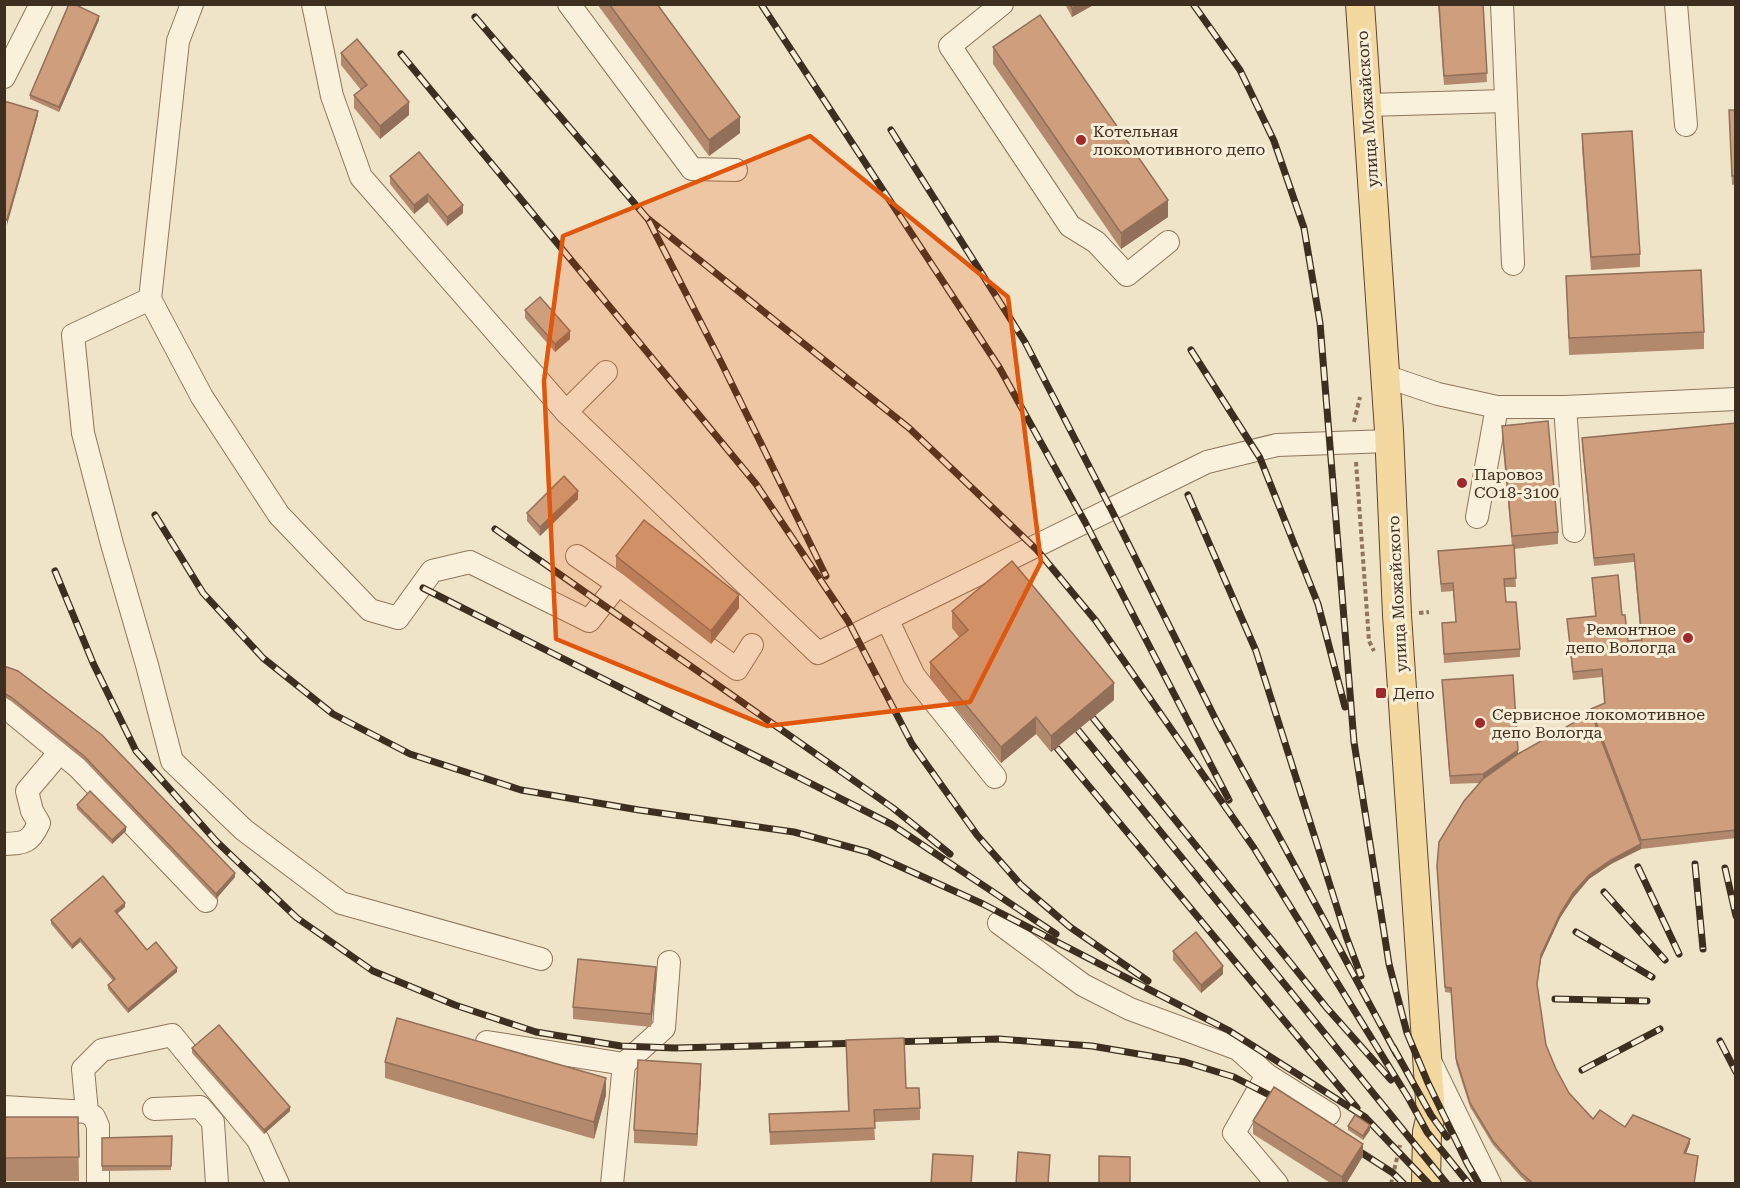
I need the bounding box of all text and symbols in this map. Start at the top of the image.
street label: улица Можайского [1353,30,1382,188]
place label: Котельная локомотивного депо [1093,122,1265,159]
marker: Котельная локомотивного депо [1074,133,1088,147]
place label: Паровоз СО18-3100 [1474,465,1559,502]
marker: Паровоз СО18-3100 [1455,476,1469,490]
street label: улица Можайского [1384,515,1411,673]
place label: Ремонтное депо Вологда [1566,620,1676,657]
marker: Ремонтное депо Вологда [1681,631,1695,645]
place label: Депо [1393,684,1435,703]
marker: Депо [1374,686,1388,700]
place label: Сервисное локомотивное депо Вологда [1492,705,1705,742]
marker: Сервисное локомотивное депо Вологда [1473,716,1487,730]

